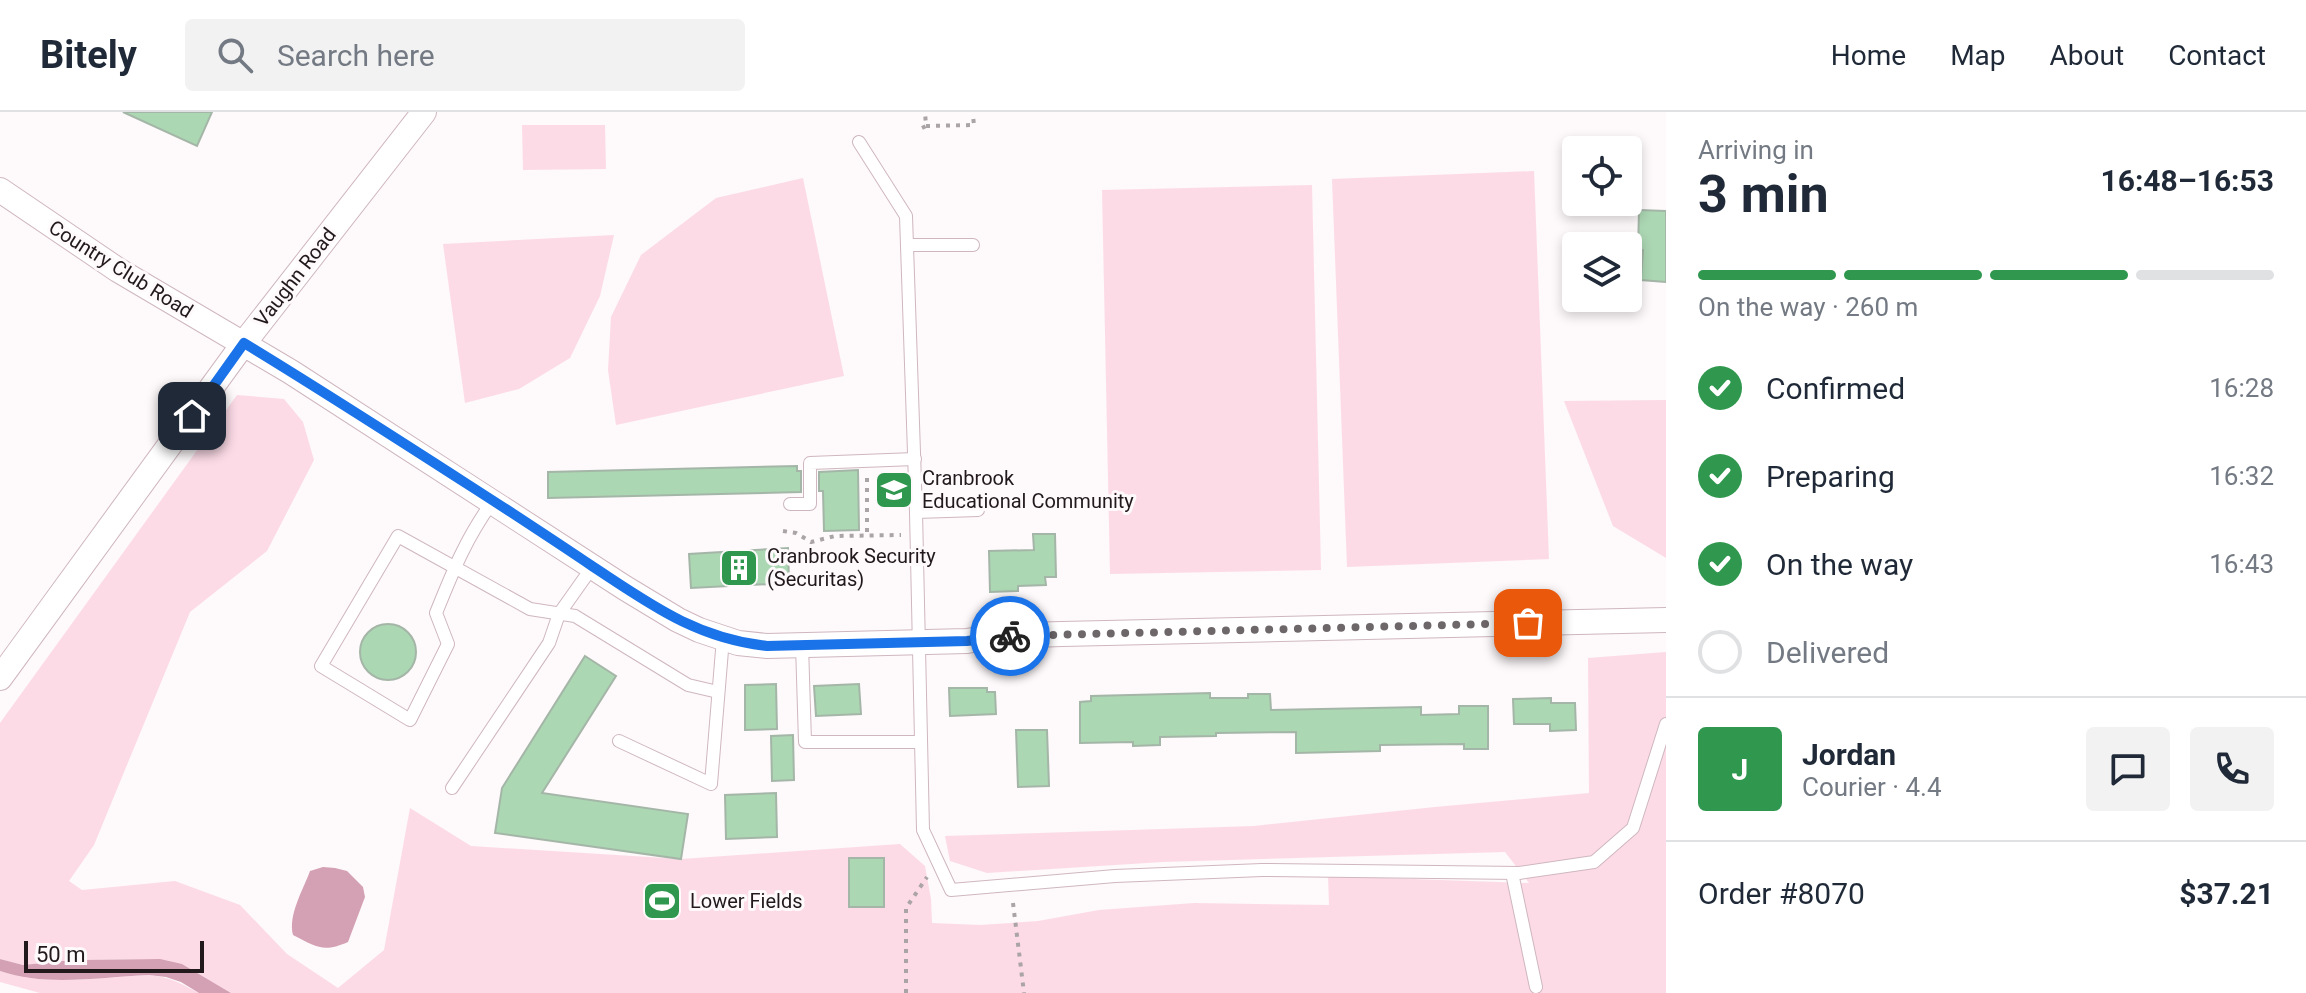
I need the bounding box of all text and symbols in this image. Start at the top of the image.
search box [185,19,745,91]
text: Bitely [40,33,137,77]
icon: search [213,33,257,77]
text: Search here [277,38,435,73]
text: Home [1831,39,1906,72]
text: Map [1950,39,2006,72]
text: About [2050,39,2124,72]
text: Contact [2168,39,2266,72]
text: Arriving in [1698,135,1814,165]
map controls [1562,136,1642,312]
button: locate [1562,136,1642,216]
text: 16:48–16:53 [2100,163,2274,198]
text: 3 min [1698,164,1829,225]
street label: Country Club Road [45,215,197,323]
street label: Vaughn Road [249,223,341,331]
button: layers [1562,232,1642,312]
text: On the way · 260 m [1698,292,1918,322]
icon: check [1698,366,1742,410]
text: Confirmed [1766,371,1905,406]
text: 16:28 [2209,373,2274,403]
pin [158,382,226,450]
icon: home [170,394,214,438]
icon: check [1698,454,1742,498]
text: Preparing [1766,459,1895,494]
text: 16:32 [2209,461,2274,491]
place label: Cranbrook Educational Community [922,466,1134,513]
school or university icon: Cranbrook Educational Community [873,469,915,511]
icon: check [1698,542,1742,586]
place label: Cranbrook Security (Securitas) [767,544,936,591]
building icon: Cranbrook Security (Securitas) [718,547,760,589]
text: On the way [1766,547,1913,582]
text: 16:43 [2209,549,2274,579]
pin [1494,589,1562,657]
courier [970,596,1050,676]
icon: bag [1506,601,1550,645]
icon: bike [988,614,1032,658]
text: Delivered [1766,635,1889,670]
button: chat [2086,727,2170,811]
button: phone [2190,727,2274,811]
text: Jordan [1802,737,1896,772]
text: J [1732,752,1748,787]
text: Courier · 4.4 [1802,772,1942,802]
text: Order #8070 [1698,876,1865,911]
text: $37.21 [2179,876,2274,911]
sports icon: Lower Fields [641,880,683,922]
place label: Lower Fields [690,889,803,913]
scale bar [24,937,204,973]
text: 50 m [36,942,85,967]

